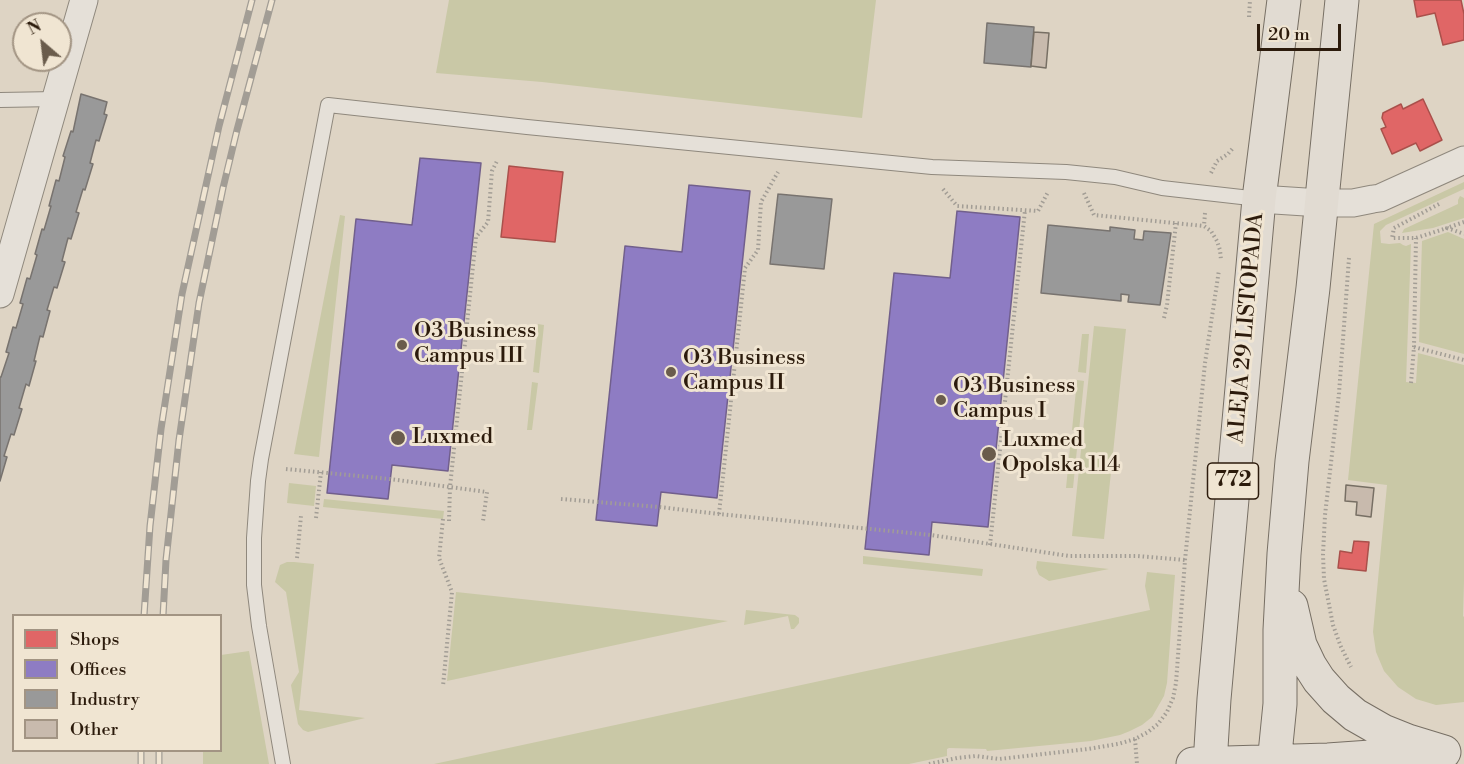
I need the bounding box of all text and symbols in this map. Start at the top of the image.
north arrow [12,12,72,72]
scale bar [1260,12,1344,50]
text: N [24,16,45,40]
text: 20 m [1268,23,1310,46]
street label: ALEJA 29 LISTOPADA [1224,212,1270,444]
place label: O3 Business Campus III [414,319,536,370]
marker: O3 Business Campus III [395,338,409,352]
place label: O3 Business Campus II [683,346,805,398]
marker: O3 Business Campus II [664,365,678,379]
place label: O3 Business Campus I [953,374,1075,426]
marker: O3 Business Campus I [934,393,948,407]
place label: Luxmed [412,425,493,451]
place label: Luxmed Opolska 114 [1002,428,1120,480]
marker: Luxmed [389,429,407,447]
marker: Luxmed Opolska 114 [980,445,998,463]
road number: 772 [1208,463,1258,499]
legend [12,614,222,752]
text: Shops [70,628,119,651]
text: Offices [70,658,126,681]
text: Industry [70,688,140,711]
text: Other [70,718,118,741]

